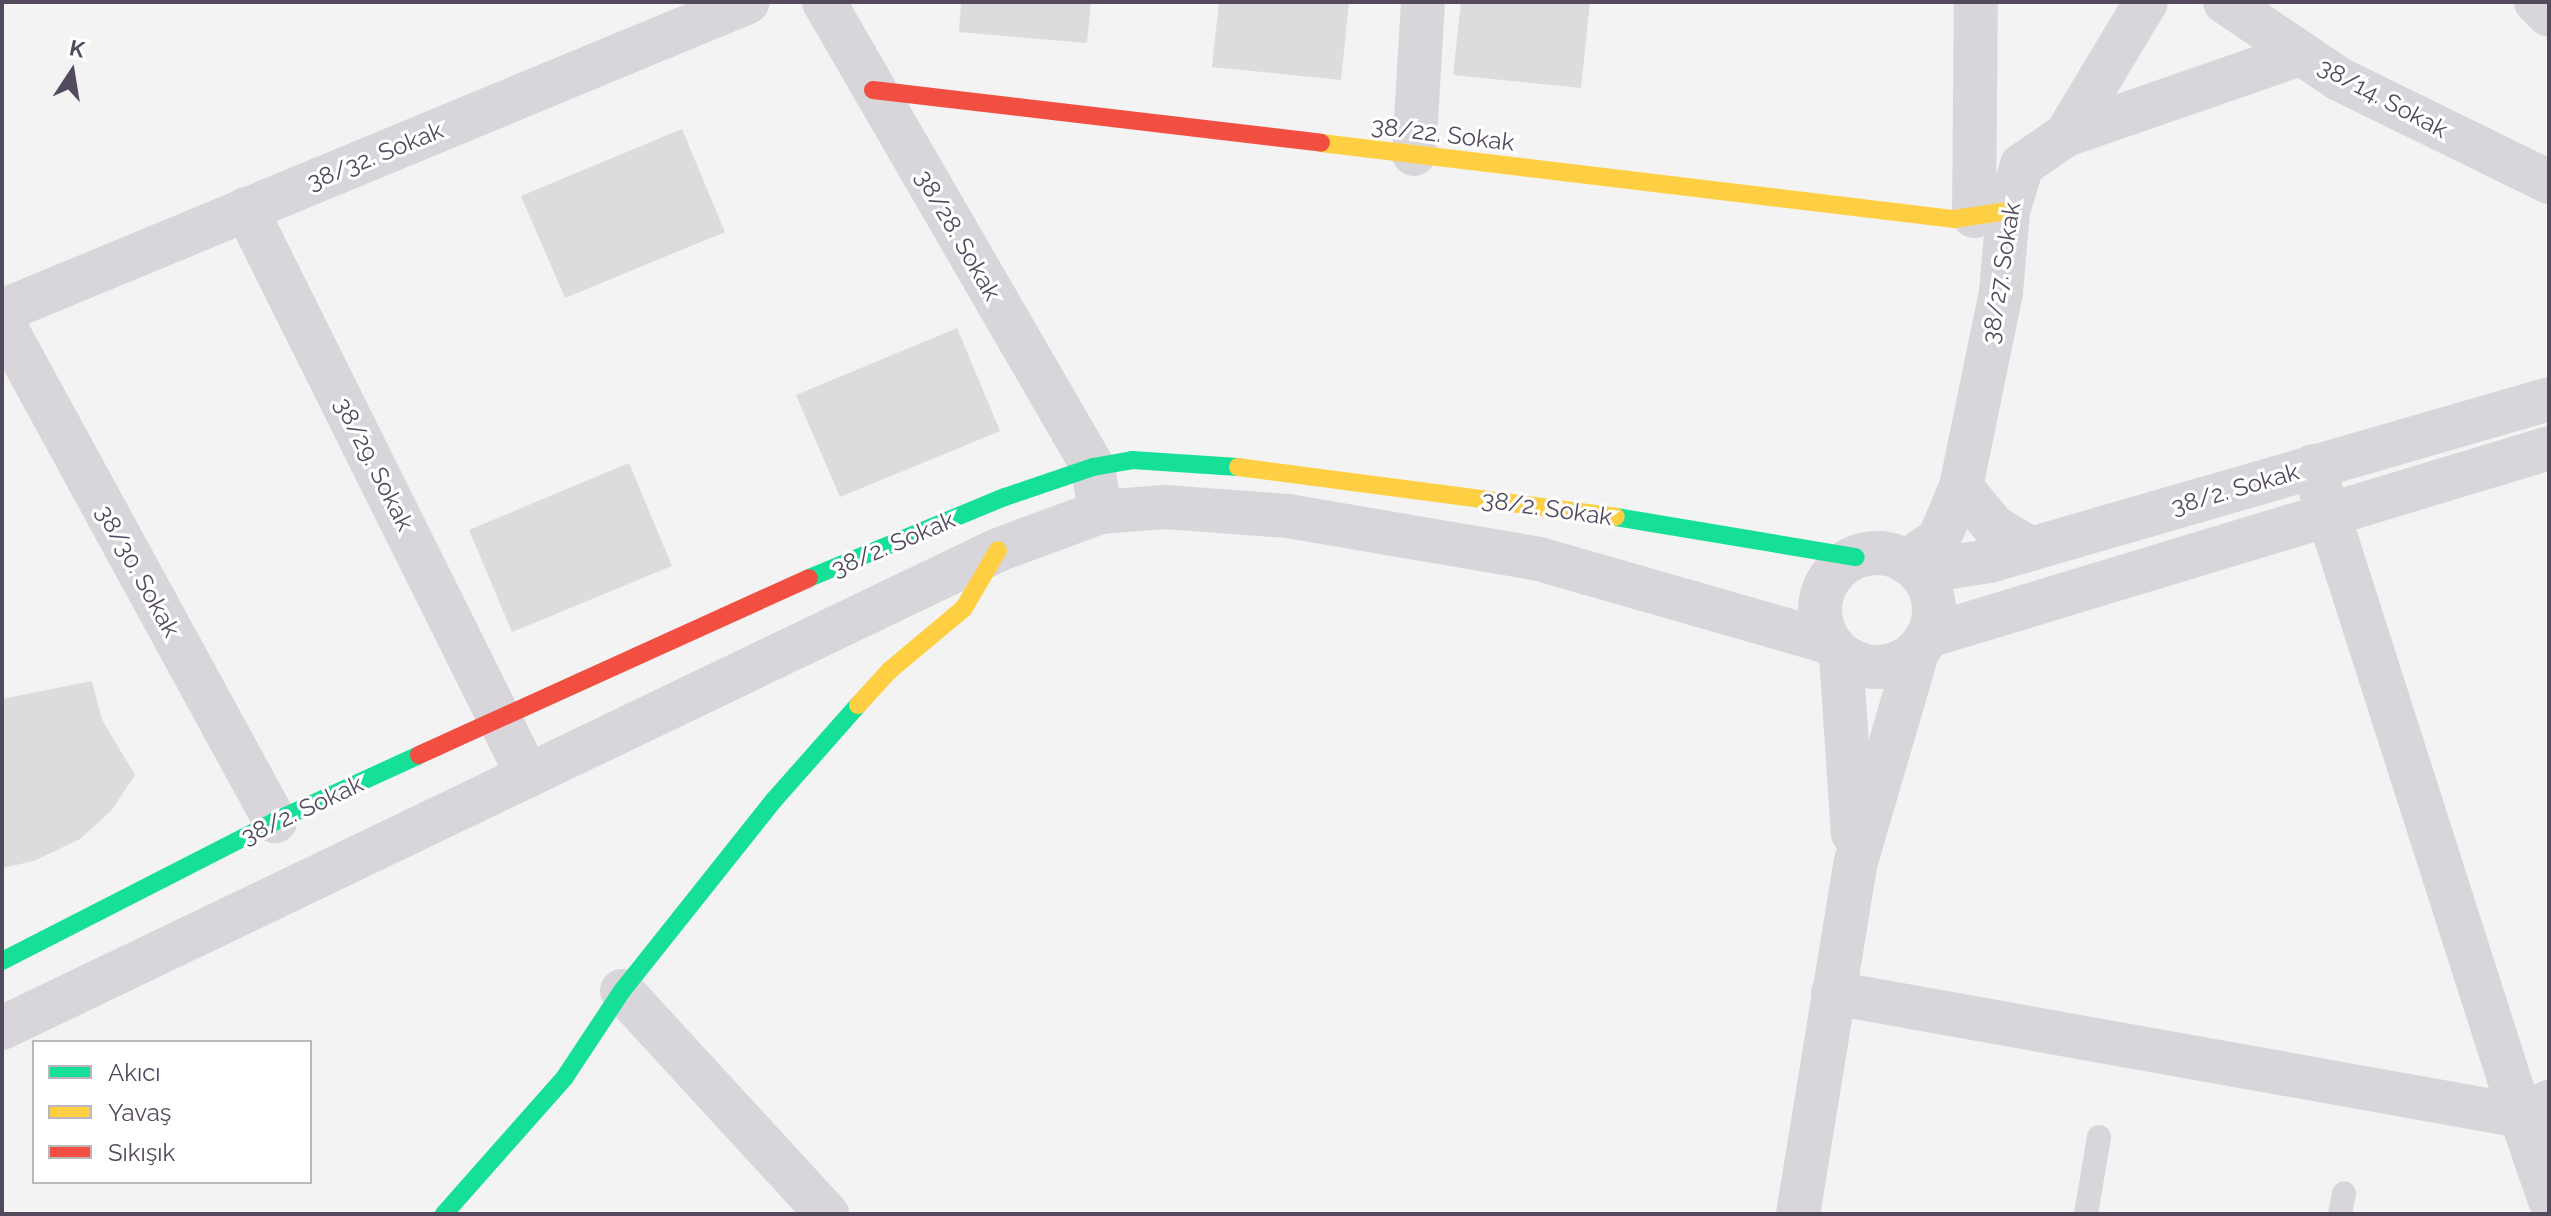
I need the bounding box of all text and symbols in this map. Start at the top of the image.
north arrow [32,32,112,112]
text: K [67,34,87,63]
street label: 38/14. Sokak [2313,52,2453,144]
street label: 38/22. Sokak [1370,111,1516,157]
street label: 38/32. Sokak [303,116,447,196]
street label: 38/28. Sokak [909,165,1007,305]
street label: 38/27. Sokak [1976,200,2026,346]
street label: 38/29. Sokak [328,393,420,535]
street label: 38/2. Sokak [2168,457,2302,521]
street label: 38/2. Sokak [1480,485,1614,531]
street label: 38/30. Sokak [90,500,186,642]
street label: 38/2. Sokak [827,505,959,583]
street label: 38/2. Sokak [236,769,368,851]
legend [32,1040,312,1184]
text: Akıcı [108,1058,161,1087]
text: Yavaş [108,1098,171,1127]
text: Sıkışık [108,1138,175,1167]

